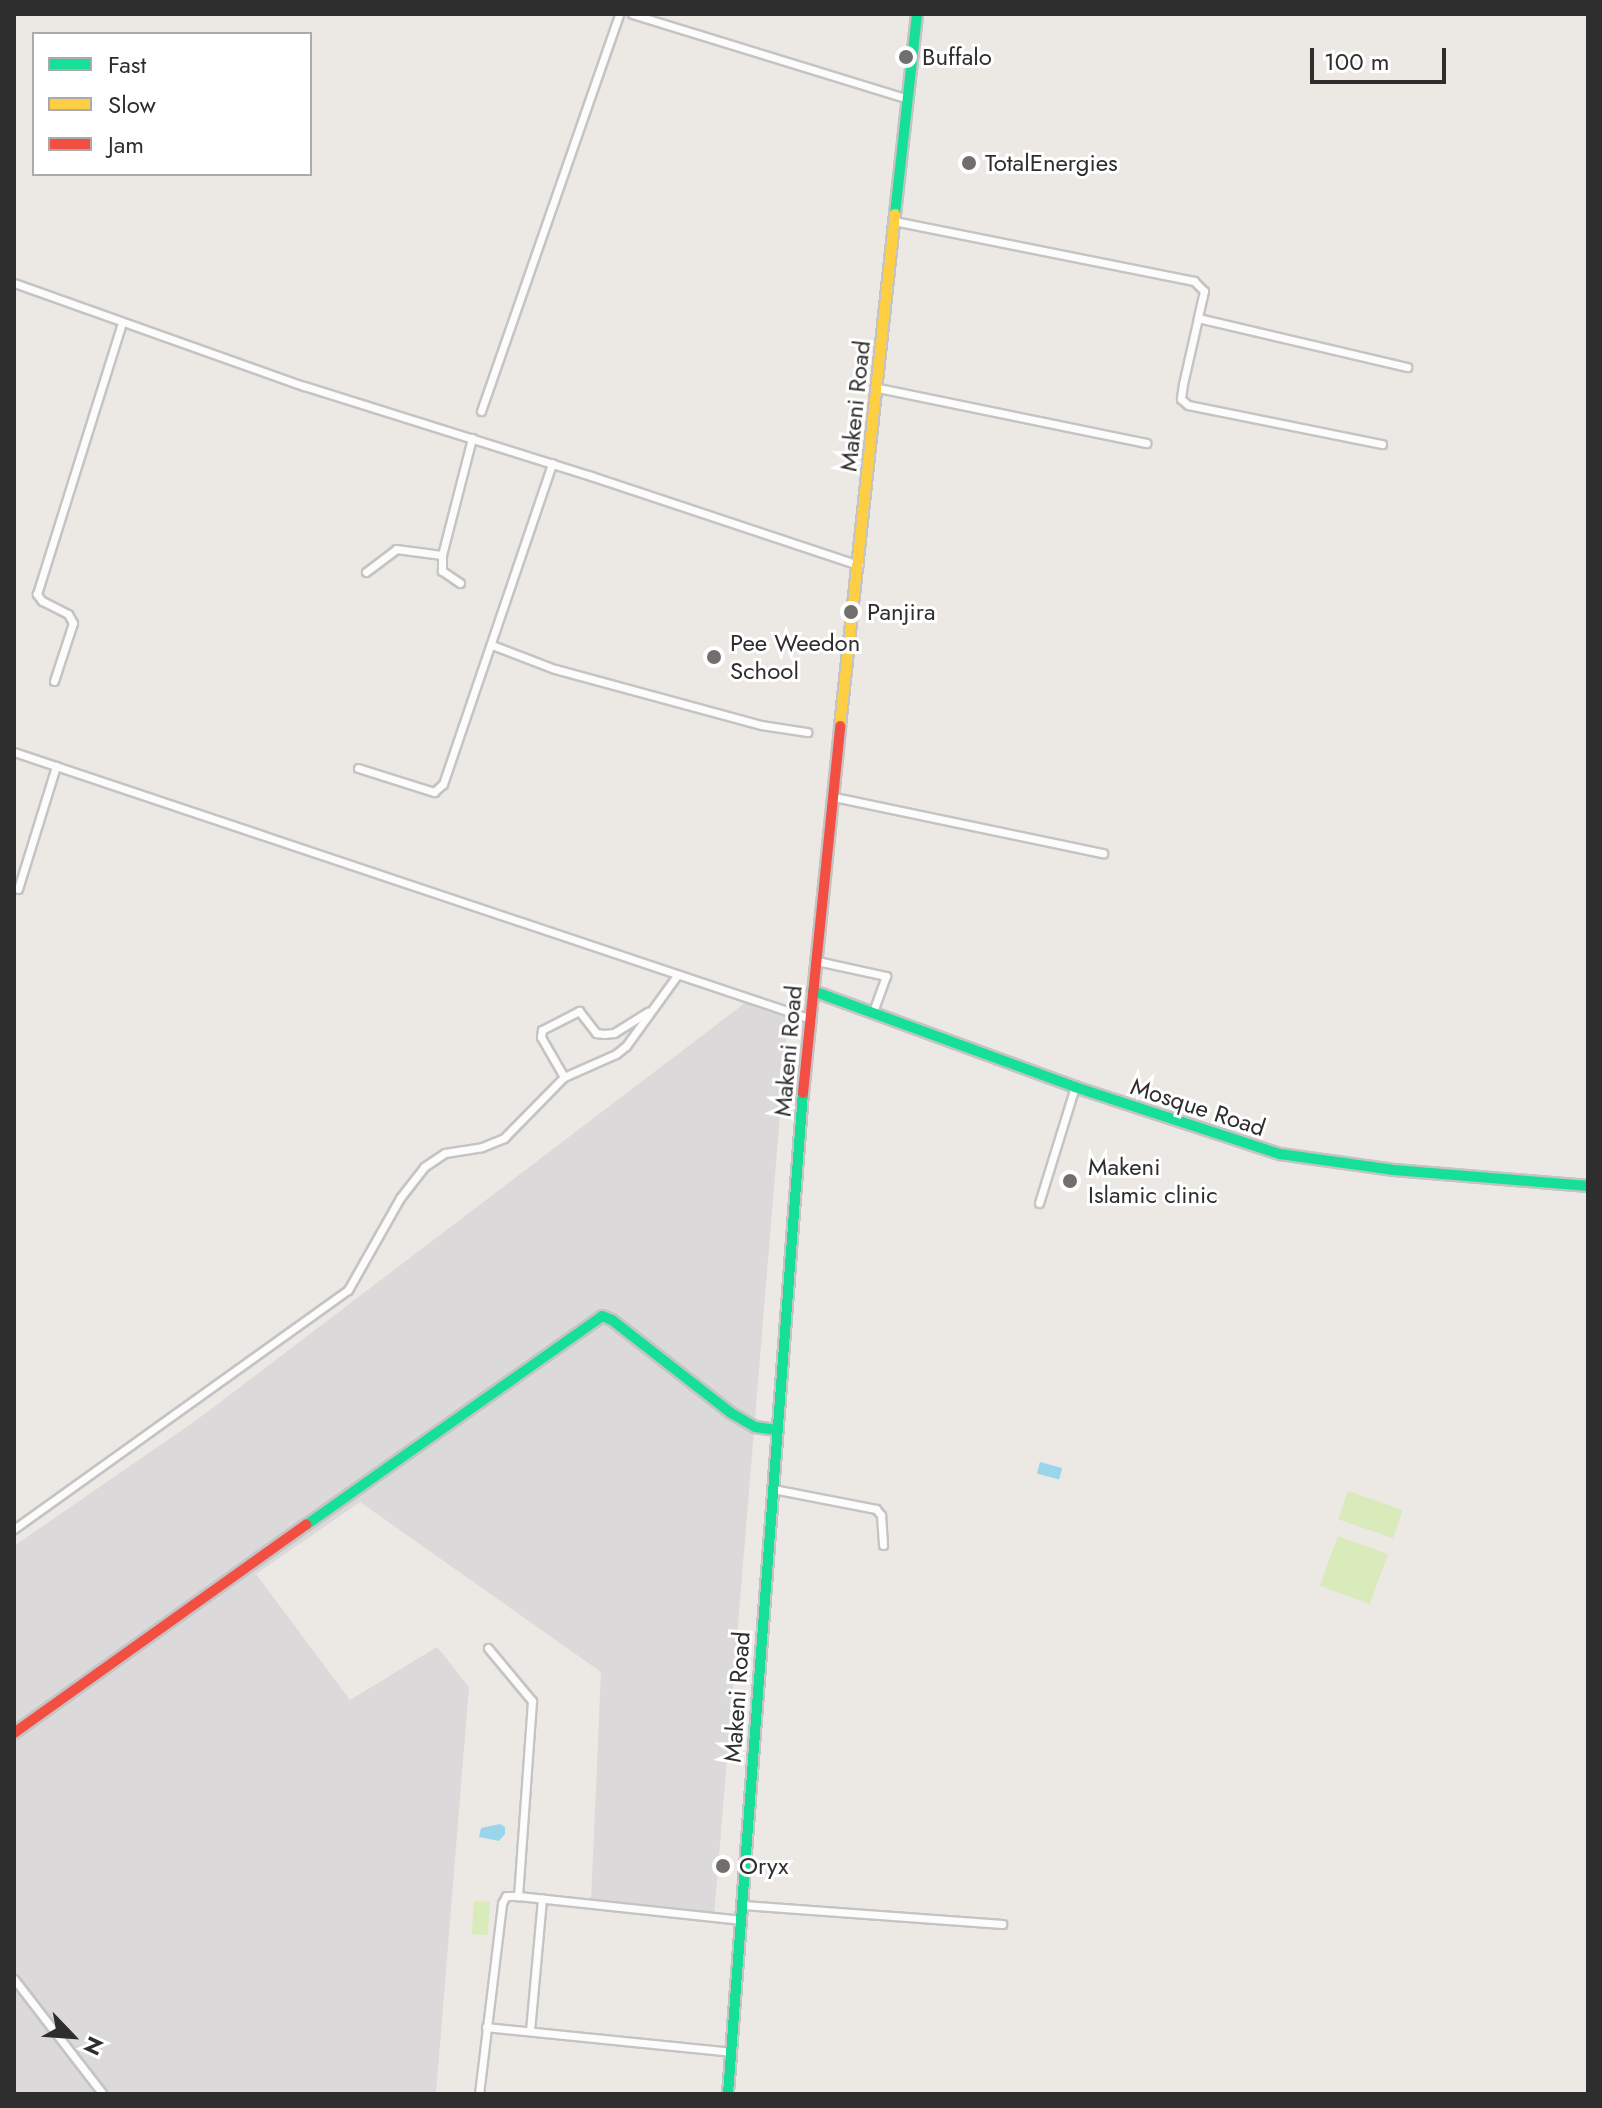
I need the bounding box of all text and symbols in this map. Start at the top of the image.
legend [32,32,312,176]
scale bar [1314,32,1450,82]
place label: Buffalo [922,43,992,71]
text: 100 m [1324,44,1390,79]
text: Fast [108,47,146,82]
marker: Buffalo [897,48,915,66]
text: Slow [108,87,156,122]
text: Jam [108,127,144,162]
place label: TotalEnergies [985,149,1118,177]
marker: TotalEnergies [960,154,978,172]
street label: Makeni Road [834,339,876,473]
place label: Panjira [867,598,936,626]
marker: Panjira [842,603,860,621]
place label: Pee Weedon School [730,629,860,685]
marker: Pee Weedon School [705,648,723,666]
street label: Makeni Road [768,984,808,1118]
street label: Mosque Road [1127,1072,1269,1142]
place label: Makeni Islamic clinic [1088,1153,1218,1209]
marker: Makeni Islamic clinic [1059,1170,1081,1192]
street label: Makeni Road [718,1630,756,1764]
place label: Oryx [739,1852,788,1880]
marker: Oryx [714,1857,732,1875]
north arrow [32,1996,112,2076]
text: N [76,2031,112,2061]

